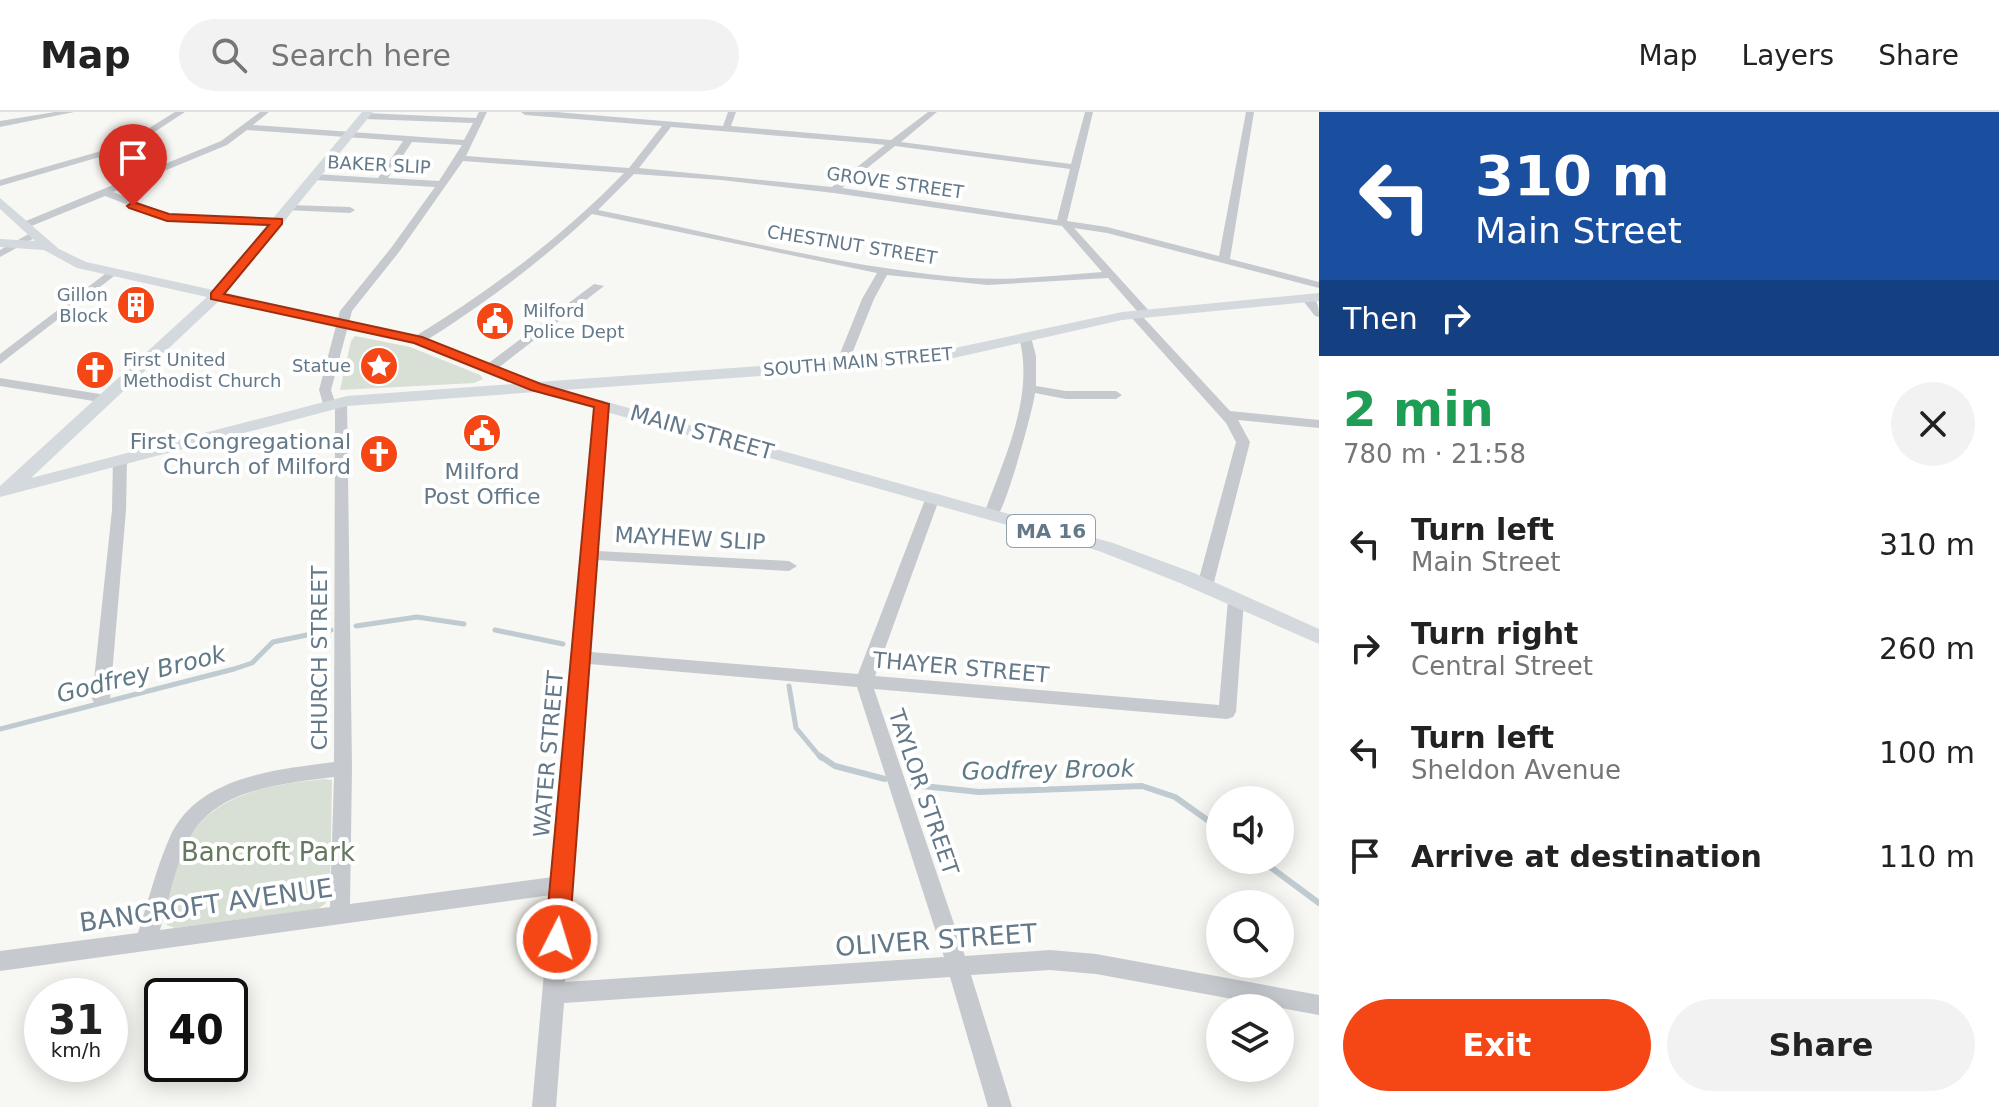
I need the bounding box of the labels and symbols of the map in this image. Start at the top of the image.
pin [99,124,167,206]
street label: BAKER SLIP [327,151,431,178]
street label: GROVE STREET [825,162,966,203]
street label: CHESTNUT STREET [766,221,940,268]
place label: Gillon Block [57,284,109,326]
building icon: Gillon Block [115,284,157,326]
public building icon: Milford Police Dept [474,300,516,342]
place label: Milford Police Dept [523,300,624,342]
street label: SOUTH MAIN STREET [762,343,955,380]
place icon: Statue [358,345,400,387]
church icon: First United Methodist Church [74,349,116,391]
place label: First United Methodist Church [123,349,281,391]
place label: Statue [292,355,351,376]
street label: MAIN STREET [627,400,777,465]
public building icon: Milford Post Office [461,412,503,454]
place label: First Congregational Church of Milford [130,429,351,479]
church icon: First Congregational Church of Milford [358,433,400,475]
place label: Milford Post Office [423,459,541,509]
road number: MA 16 [1007,515,1095,547]
street label: MAYHEW SLIP [614,522,766,555]
street label: CHURCH STREET [307,565,332,751]
water label: Godfrey Brook [54,639,229,709]
street label: THAYER STREET [871,647,1051,688]
street label: WATER STREET [529,669,568,839]
street label: TAYLOR STREET [883,705,964,879]
water label: Godfrey Brook [961,754,1136,786]
park label: Bancroft Park [181,837,355,867]
street label: BANCROFT AVENUE [77,872,335,938]
position arrow [515,897,599,981]
street label: OLIVER STREET [834,918,1038,962]
speed limit sign: 40 [144,978,248,1082]

